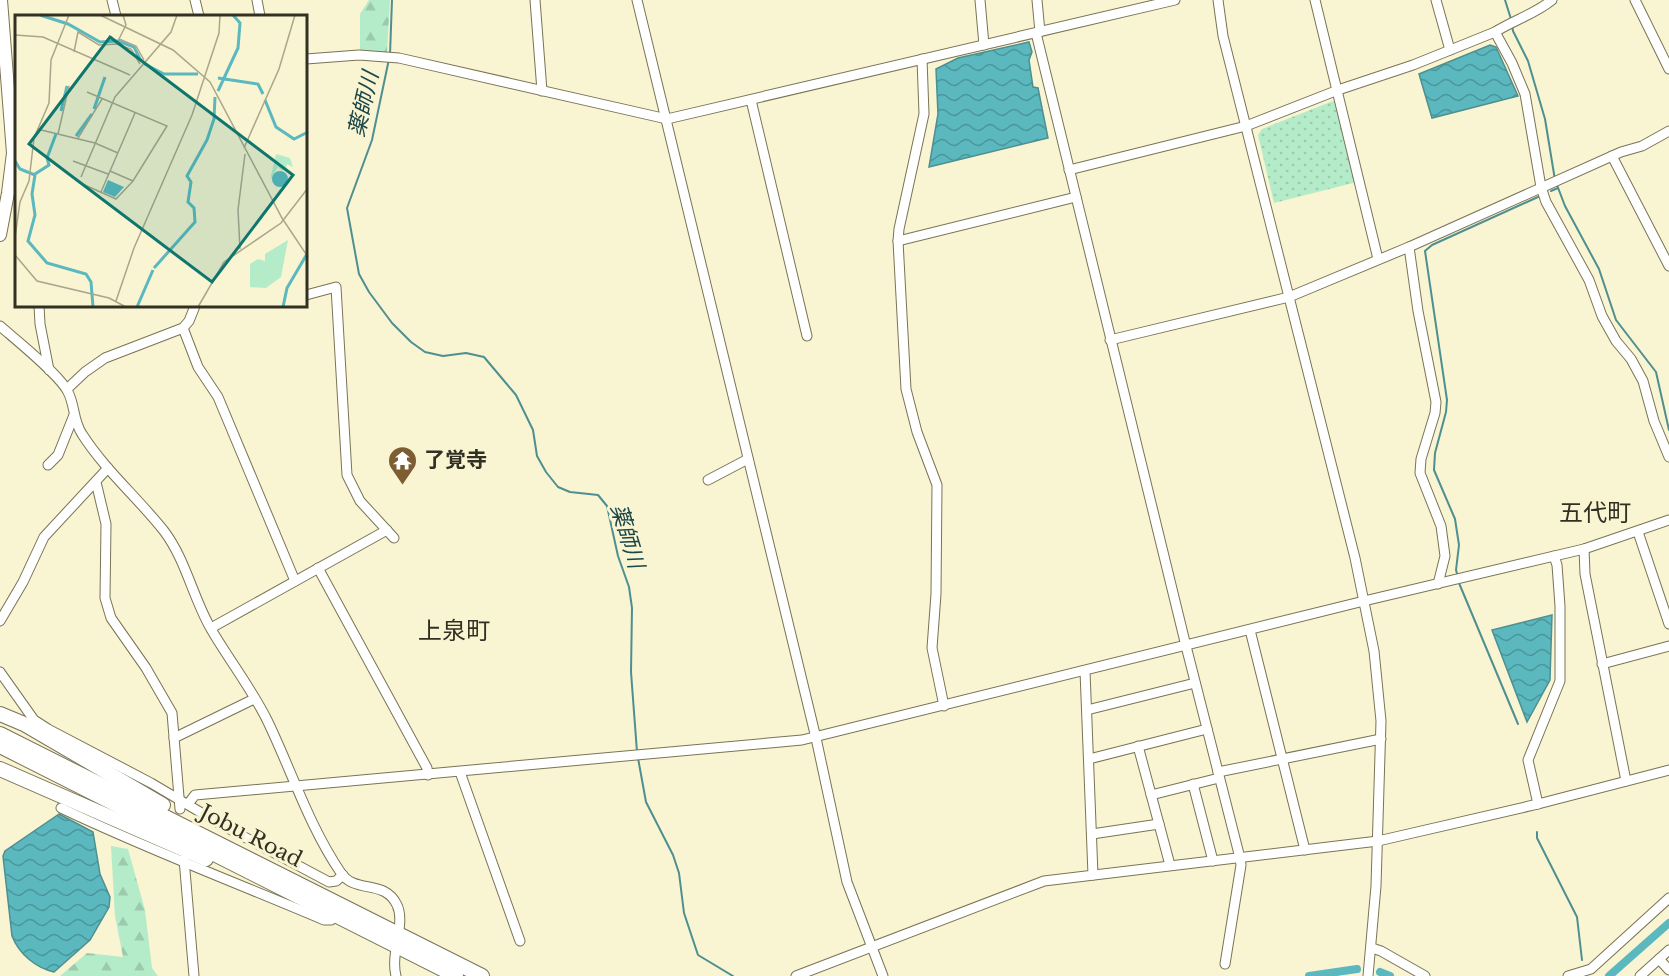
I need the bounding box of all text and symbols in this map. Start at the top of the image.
inset map [15,15,308,308]
water label: 薬師川 [343,67,385,139]
temple icon: 了覚寺 [387,444,419,486]
place label: 了覚寺 [424,447,487,473]
district label: 五代町 [1559,498,1631,527]
water label: 薬師川 [605,501,651,574]
district label: 上泉町 [418,616,490,645]
street label: Jobu Road [193,798,306,873]

